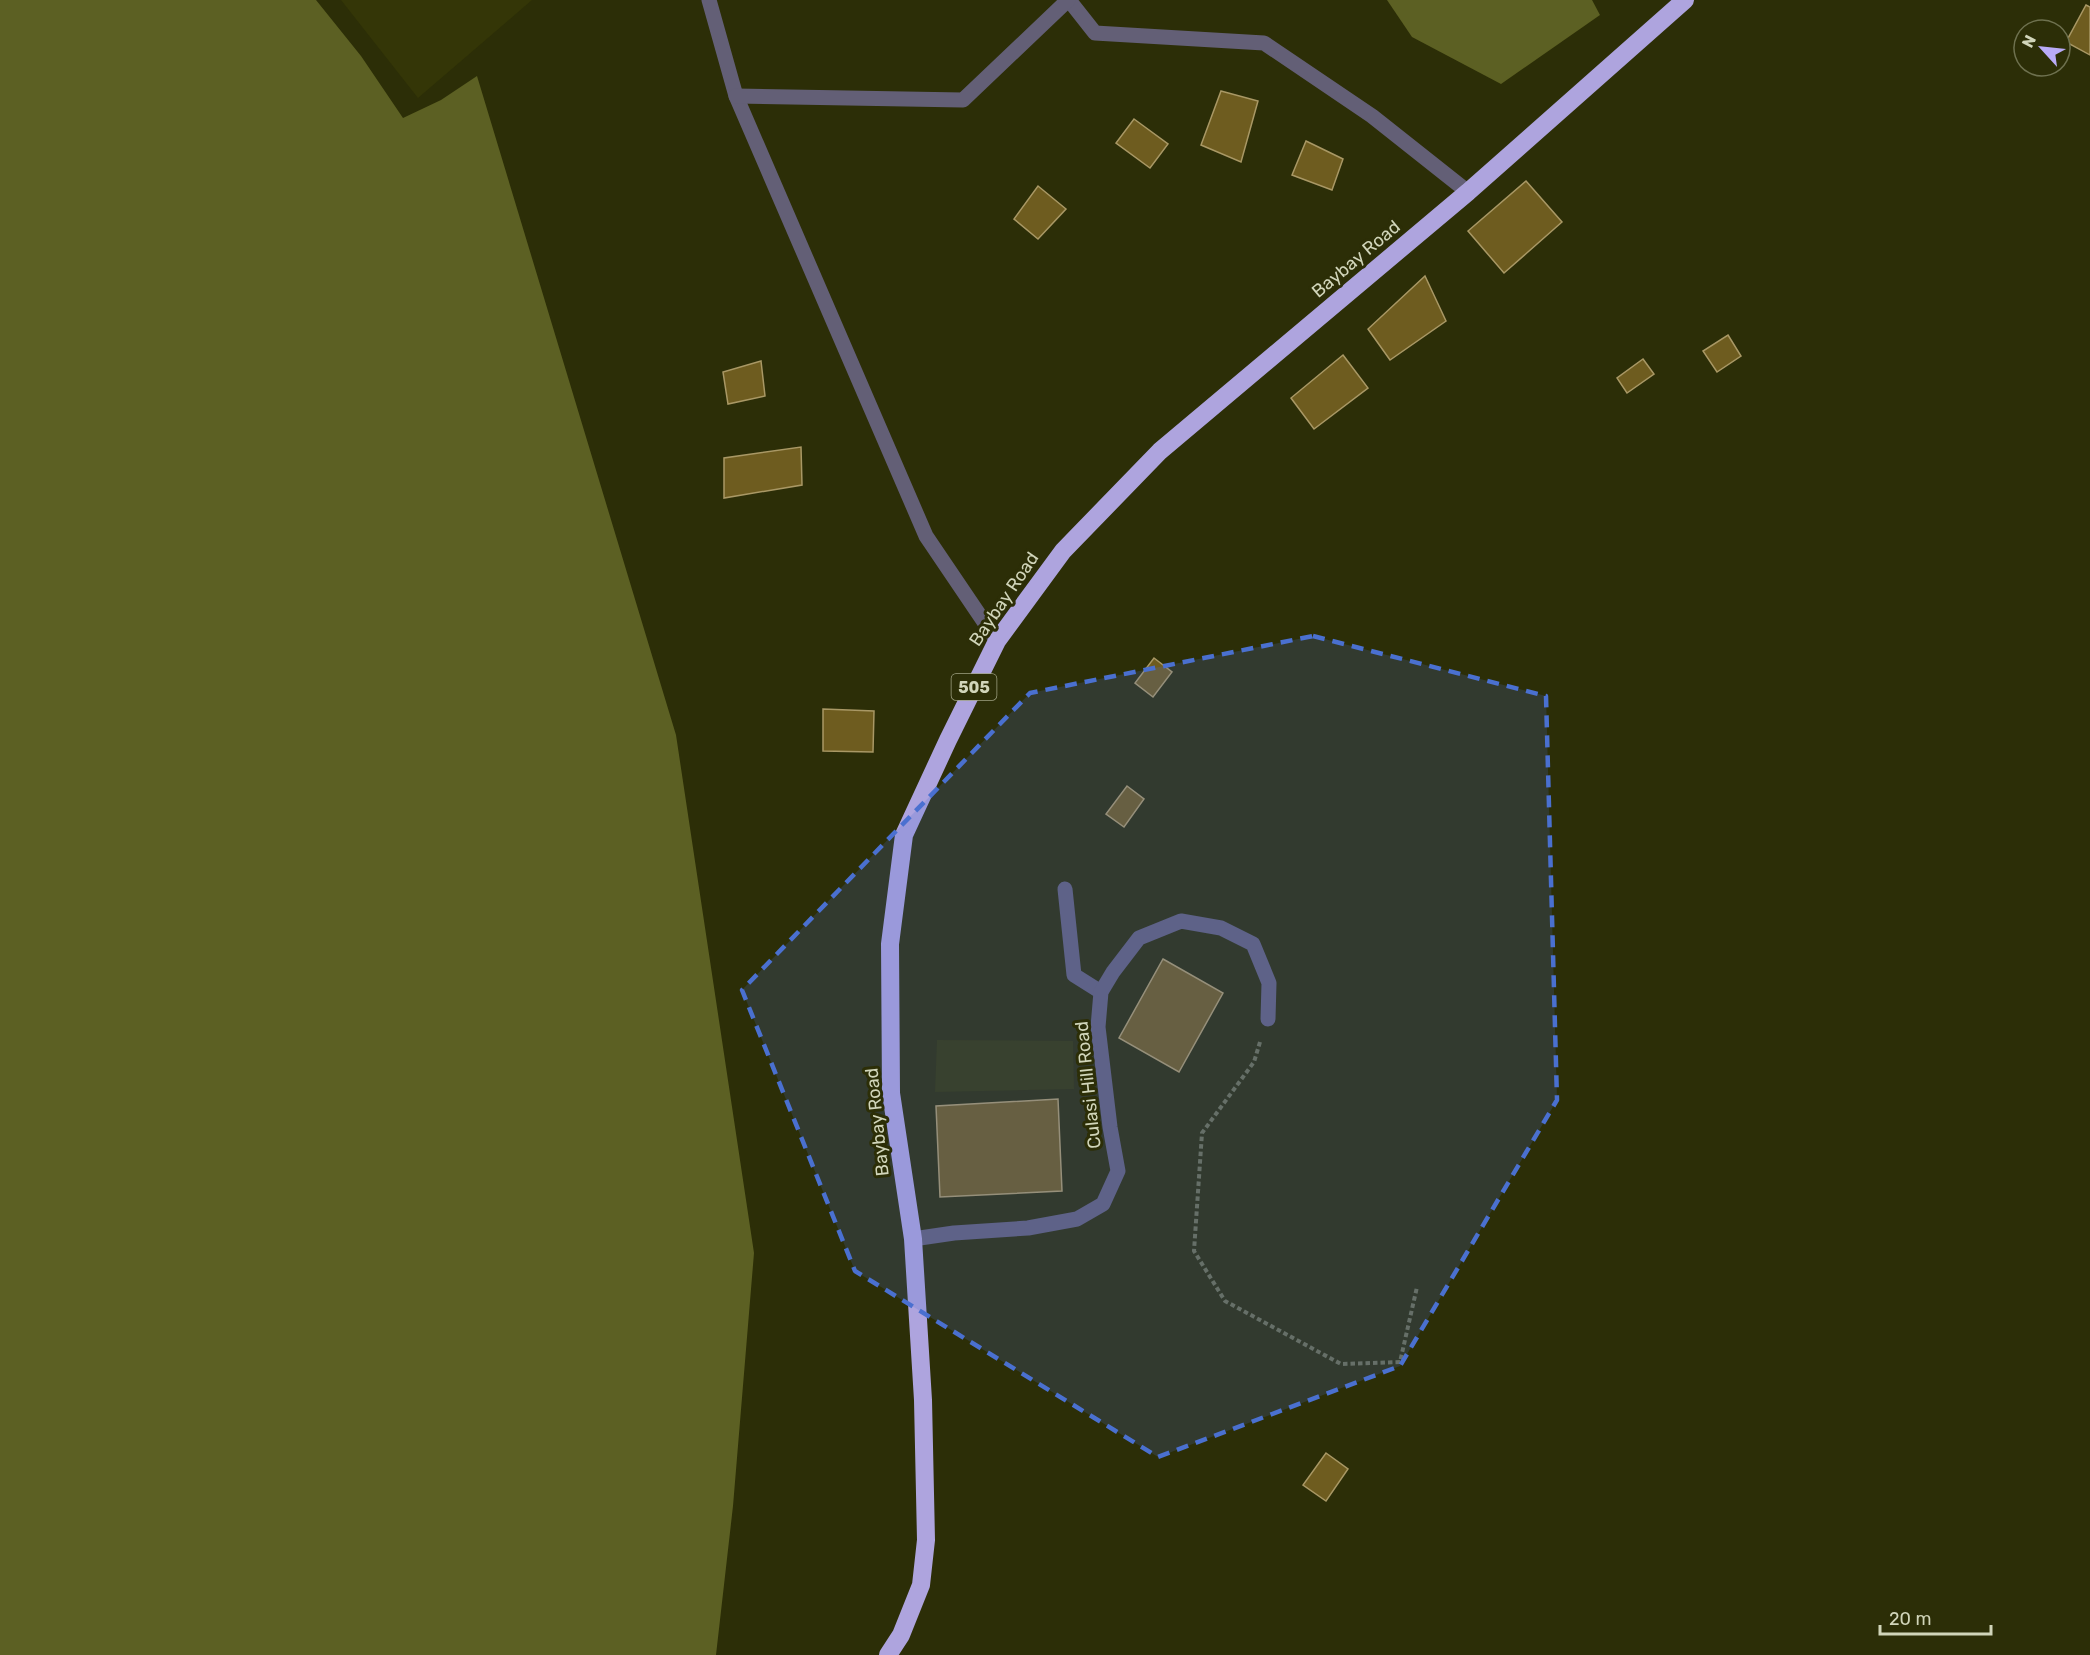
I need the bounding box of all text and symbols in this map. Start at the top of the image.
north arrow [2012,18,2072,78]
text: N [2018,32,2040,51]
street label: Baybay Road [1307,216,1405,302]
street label: Baybay Road [964,548,1044,650]
road number: 505 [952,674,996,700]
street label: Culasi Hill Road [1070,1020,1106,1150]
street label: Baybay Road [860,1067,894,1177]
scale bar [1880,1598,1991,1636]
text: 20 m [1889,1608,1931,1630]

